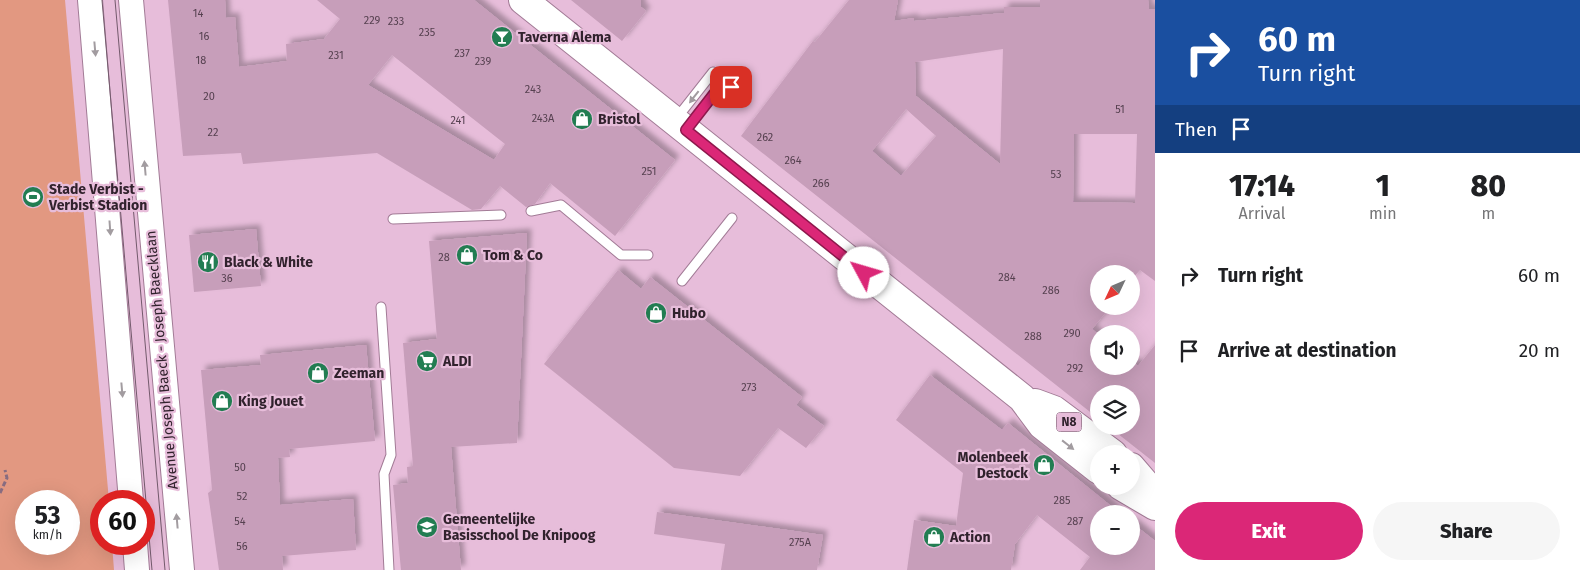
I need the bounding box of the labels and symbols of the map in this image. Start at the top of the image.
house number: 14 [193,7,203,20]
house number: 229 [364,14,380,27]
house number: 233 [388,15,404,28]
bar icon: Taverna Alema [490,25,514,49]
house number: 235 [419,26,436,39]
place label: Taverna Alema [518,29,612,46]
house number: 16 [199,30,209,43]
one-way arrow [91,41,99,57]
house number: 237 [454,47,470,60]
house number: 231 [328,49,344,62]
house number: 18 [196,54,206,67]
house number: 239 [475,55,491,68]
pin [710,66,752,108]
house number: 243 [525,83,541,96]
house number: 20 [203,90,215,103]
one-way arrow [688,90,699,103]
house number: 51 [1115,103,1125,116]
shop icon: Bristol [570,107,594,131]
place label: Bristol [598,111,641,128]
house number: 243A [532,112,555,125]
house number: 241 [450,114,466,127]
house number: 22 [208,126,218,139]
house number: 262 [757,131,773,144]
house number: 264 [784,154,802,167]
one-way arrow [141,160,149,176]
house number: 251 [641,165,657,178]
house number: 53 [1051,168,1061,181]
house number: 266 [812,177,830,190]
place label: Stade Verbist - Verbist Stadion [48,181,147,214]
sports icon: Stade Verbist - Verbist Stadion [21,185,45,209]
one-way arrow [106,220,114,236]
street label: Avenue Joseph Baeck - Joseph Baecklaan [142,230,182,490]
shop icon: Tom & Co [455,243,479,267]
position arrow [837,246,889,298]
place label: Tom & Co [483,247,543,264]
restaurant icon: Black & White [196,250,220,274]
house number: 28 [438,251,450,264]
place label: Black & White [224,254,313,271]
north arrow [1090,265,1140,315]
house number: 284 [998,271,1016,284]
house number: 36 [221,272,233,285]
house number: 286 [1042,284,1060,297]
shop icon: Hubo [644,301,668,325]
place label: Hubo [672,305,706,322]
house number: 290 [1063,327,1081,340]
house number: 288 [1024,330,1042,343]
supermarket icon: ALDI [415,349,439,373]
place label: ALDI [442,353,472,370]
shop icon: Zeeman [306,361,330,385]
house number: 292 [1067,362,1083,375]
place label: Zeeman [334,365,384,382]
house number: 273 [741,381,757,394]
one-way arrow [118,382,126,398]
shop icon: King Jouet [210,389,234,413]
place label: King Jouet [238,393,304,410]
road number: N8 [1056,412,1082,432]
one-way arrow [1061,440,1075,450]
place label: Molenbeek Destock [957,449,1028,482]
shop icon: Molenbeek Destock [1032,453,1056,477]
house number: 50 [234,461,246,474]
speed limit sign: 60 [90,490,155,555]
house number: 52 [237,490,247,503]
house number: 285 [1053,494,1071,507]
place label: Gemeentelijke Basisschool De Knipoog [443,511,596,544]
one-way arrow [173,513,181,529]
house number: 54 [234,515,246,528]
school or university icon: Gemeentelijke Basisschool De Knipoog [415,515,439,539]
house number: 287 [1067,515,1083,528]
shop icon: Action [922,525,946,549]
place label: Action [949,529,991,546]
house number: 275A [789,536,812,549]
house number: 56 [236,540,248,553]

